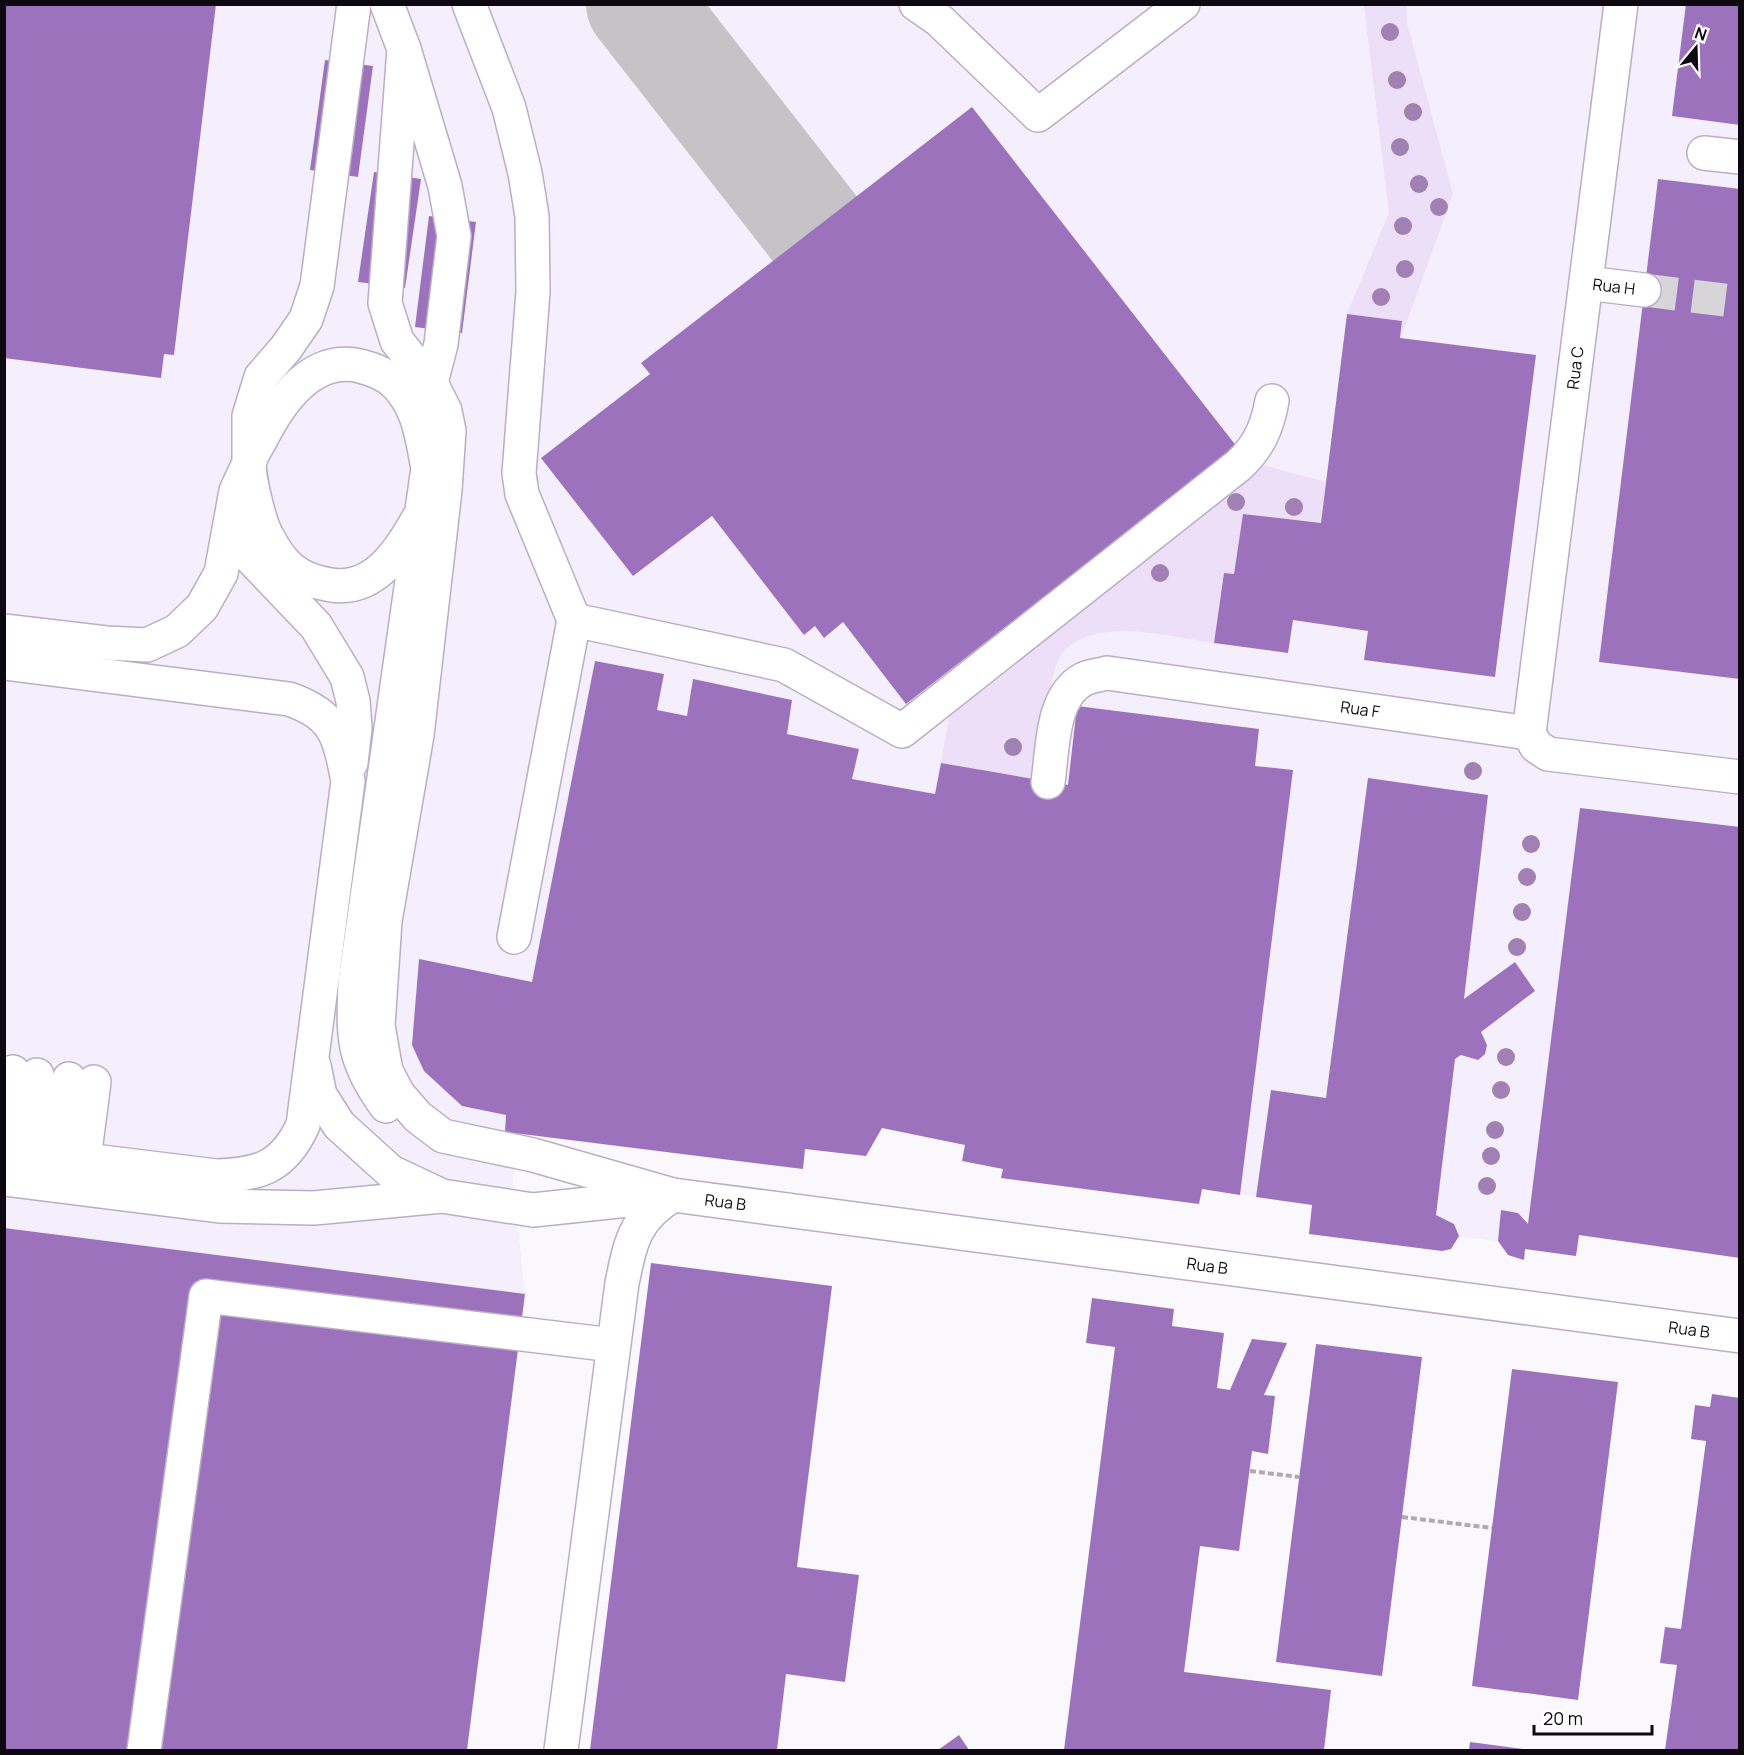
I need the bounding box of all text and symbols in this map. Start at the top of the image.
north arrow [1666,18,1726,78]
text: N [1692,22,1710,46]
street label: Rua H [1591,273,1636,300]
street label: Rua C [1561,345,1589,391]
street label: Rua F [1339,695,1381,723]
street label: Rua B [703,1188,748,1216]
street label: Rua B [1185,1252,1230,1279]
street label: Rua B [1667,1316,1711,1343]
scale bar [1534,1698,1652,1736]
text: 20 m [1543,1706,1583,1730]

